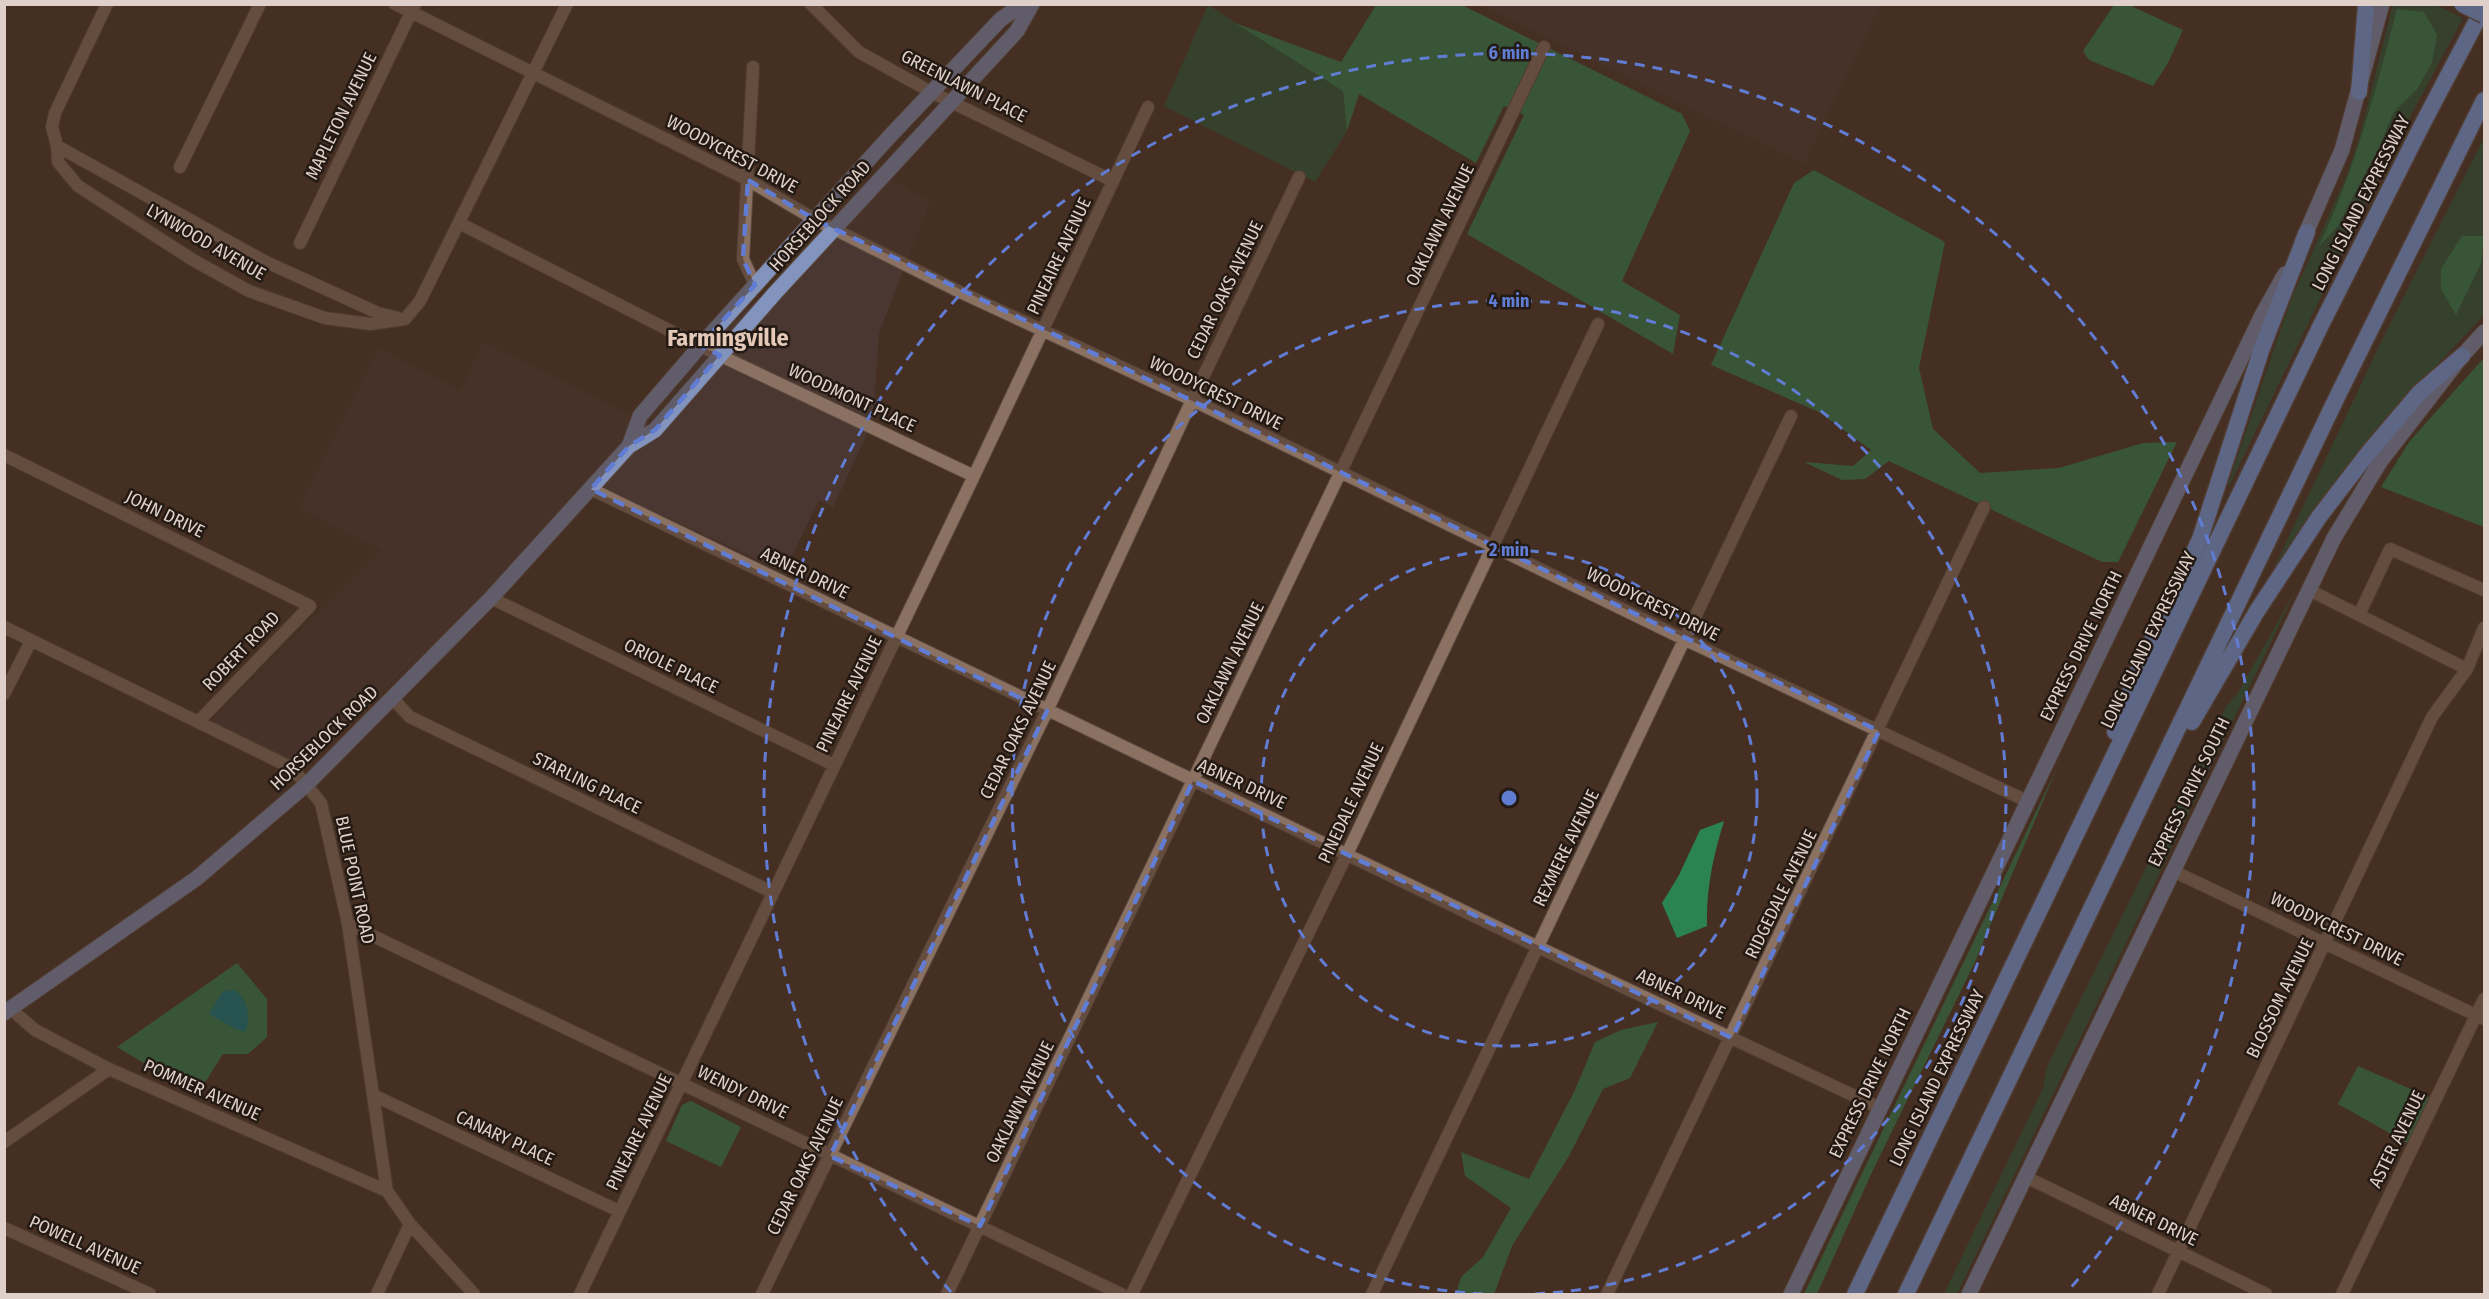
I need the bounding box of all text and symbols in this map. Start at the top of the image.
text: 6 min [1489,42,1530,64]
street label: GREENLAWN PLACE [897,45,1031,127]
street label: MAPLETON AVENUE [301,49,381,183]
street label: WOODYCREST DRIVE [663,110,801,198]
street label: LONG ISLAND EXPRESSWAY [2307,112,2415,294]
street label: HORSEBLOCK ROAD [765,156,875,276]
street label: OAKLAWN AVENUE [1401,160,1479,290]
street label: PINEAIRE AVENUE [1022,194,1096,318]
street label: LYNWOOD AVENUE [143,199,269,285]
street label: CEDAR OAKS AVENUE [1182,217,1268,363]
text: 4 min [1489,290,1529,312]
district label: Farmingville [667,324,789,352]
street label: WOODYCREST DRIVE [1146,351,1286,435]
street label: WOODMONT PLACE [785,359,919,437]
street label: JOHN DRIVE [122,486,208,542]
text: 2 min [1488,539,1529,561]
street label: ABNER DRIVE [757,542,853,604]
street label: LONG ISLAND EXPRESSWAY [2096,548,2200,732]
street label: WOODYCREST DRIVE [1583,562,1723,646]
street label: EXPRESS DRIVE NORTH [2035,567,2127,725]
street label: OAKLAWN AVENUE [1191,598,1269,728]
street label: ROBERT ROAD [198,607,284,695]
street label: PINEAIRE AVENUE [811,632,887,756]
street label: ORIOLE PLACE [620,634,722,698]
street label: CEDAR OAKS AVENUE [975,657,1061,803]
street label: HORSEBLOCK ROAD [266,681,382,795]
street label: EXPRESS DRIVE SOUTH [2143,714,2235,870]
street label: PINEDALE AVENUE [1313,739,1389,867]
street label: STARLING PLACE [529,747,645,819]
street label: ABNER DRIVE [1194,754,1290,814]
street label: REXMERE AVENUE [1528,786,1604,910]
centre of rings [1499,788,1519,808]
street label: BLUE POINT ROAD [331,814,379,946]
street label: RIDGEDALE AVENUE [1740,826,1822,962]
street label: WOODYCREST DRIVE [2267,887,2407,971]
street label: BLOSSOM AVENUE [2241,934,2319,1062]
street label: ABNER DRIVE [1633,964,1729,1024]
street label: LONG ISLAND EXPRESSWAY [1885,986,1989,1170]
street label: EXPRESS DRIVE NORTH [1824,1004,1916,1162]
street label: OAKLAWN AVENUE [981,1037,1059,1167]
street label: POMMER AVENUE [140,1054,264,1126]
street label: WENDY DRIVE [694,1061,792,1123]
street label: PINEAIRE AVENUE [601,1070,677,1194]
street label: ASTER AVENUE [2364,1087,2430,1191]
street label: CEDAR OAKS AVENUE [762,1093,848,1239]
street label: CANARY PLACE [452,1106,558,1170]
street label: ABNER DRIVE [2106,1189,2202,1251]
street label: POWELL AVENUE [26,1211,144,1279]

